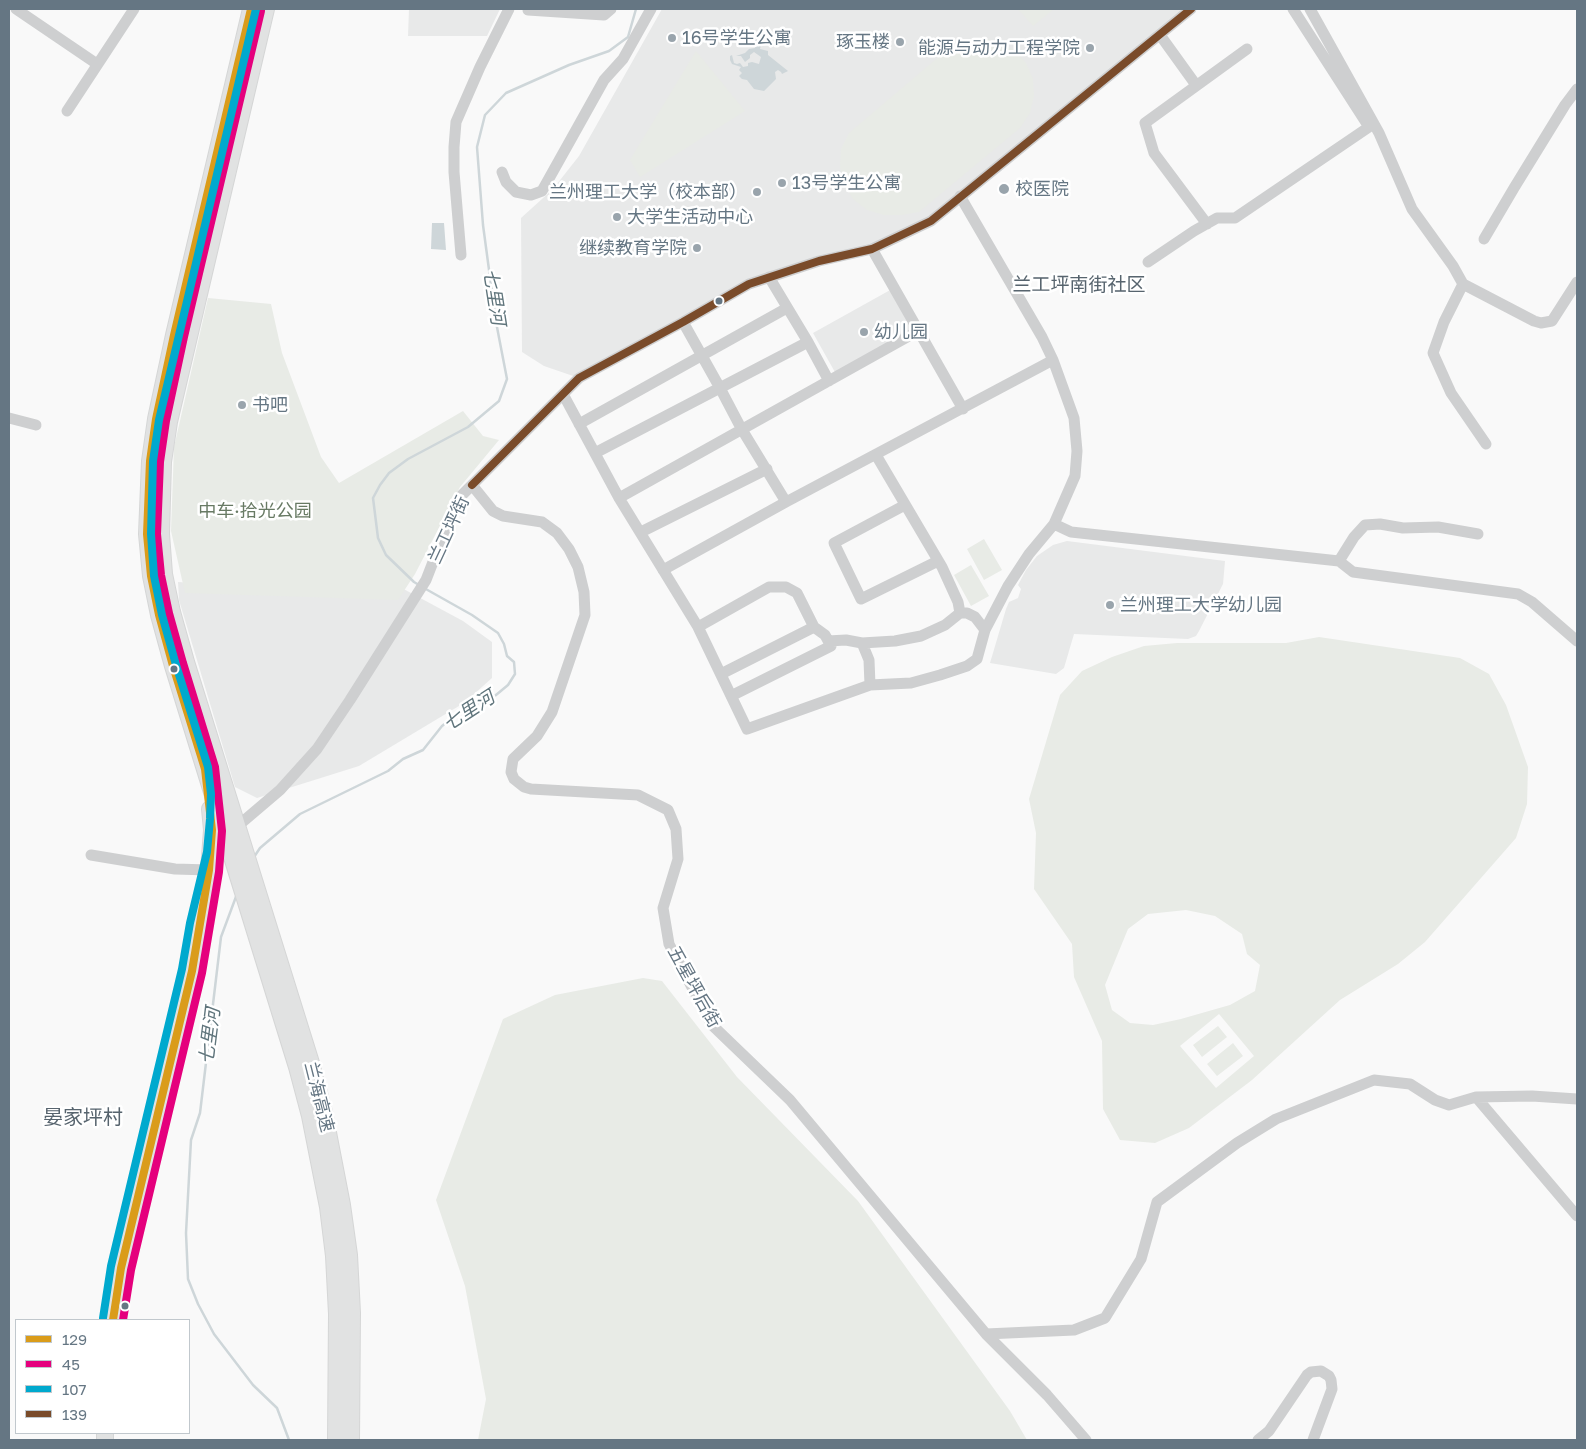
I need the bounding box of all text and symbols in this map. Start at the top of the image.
place label: 16号学生公寓 [682,27,792,49]
place label: 琢玉楼 [836,31,890,53]
marker: 16号学生公寓 [666,32,678,44]
marker: 琢玉楼 [894,36,906,48]
place label: 能源与动力工程学院 [918,37,1080,59]
marker: 能源与动力工程学院 [1084,42,1096,54]
place label: 13号学生公寓 [792,172,901,194]
marker: 13号学生公寓 [776,177,788,189]
place label: 校医院 [1015,178,1069,200]
place label: 兰州理工大学（校本部） [549,181,747,203]
marker: 校医院 [997,182,1011,196]
marker: 兰州理工大学（校本部） [751,186,763,198]
place label: 大学生活动中心 [627,206,753,228]
marker: 大学生活动中心 [611,211,623,223]
place label: 继续教育学院 [579,237,687,259]
marker: 继续教育学院 [691,242,703,254]
water label: 七里河 [478,267,510,327]
district label: 兰工坪南街社区 [1013,274,1145,296]
unlabelled marker [714,296,724,306]
place label: 幼儿园 [874,321,928,343]
marker: 幼儿园 [858,326,870,338]
place label: 书吧 [252,394,288,416]
marker: 书吧 [236,399,248,411]
street label: 兰工坪街 [424,493,474,567]
park label: 中车·拾光公园 [198,500,312,522]
place label: 兰州理工大学幼儿园 [1120,594,1282,616]
marker: 兰州理工大学幼儿园 [1104,599,1116,611]
unlabelled marker [169,664,179,674]
water label: 七里河 [439,686,499,736]
street label: 五星坪后街 [663,942,725,1032]
water label: 七里河 [195,1006,225,1066]
street label: 兰海高速 [300,1059,338,1135]
district label: 晏家坪村 [43,1106,123,1130]
unlabelled marker [120,1301,130,1311]
legend [15,1319,190,1434]
text: 129 [62,1330,87,1348]
text: 45 [62,1355,80,1373]
text: 107 [62,1380,87,1398]
text: 139 [62,1405,87,1423]

